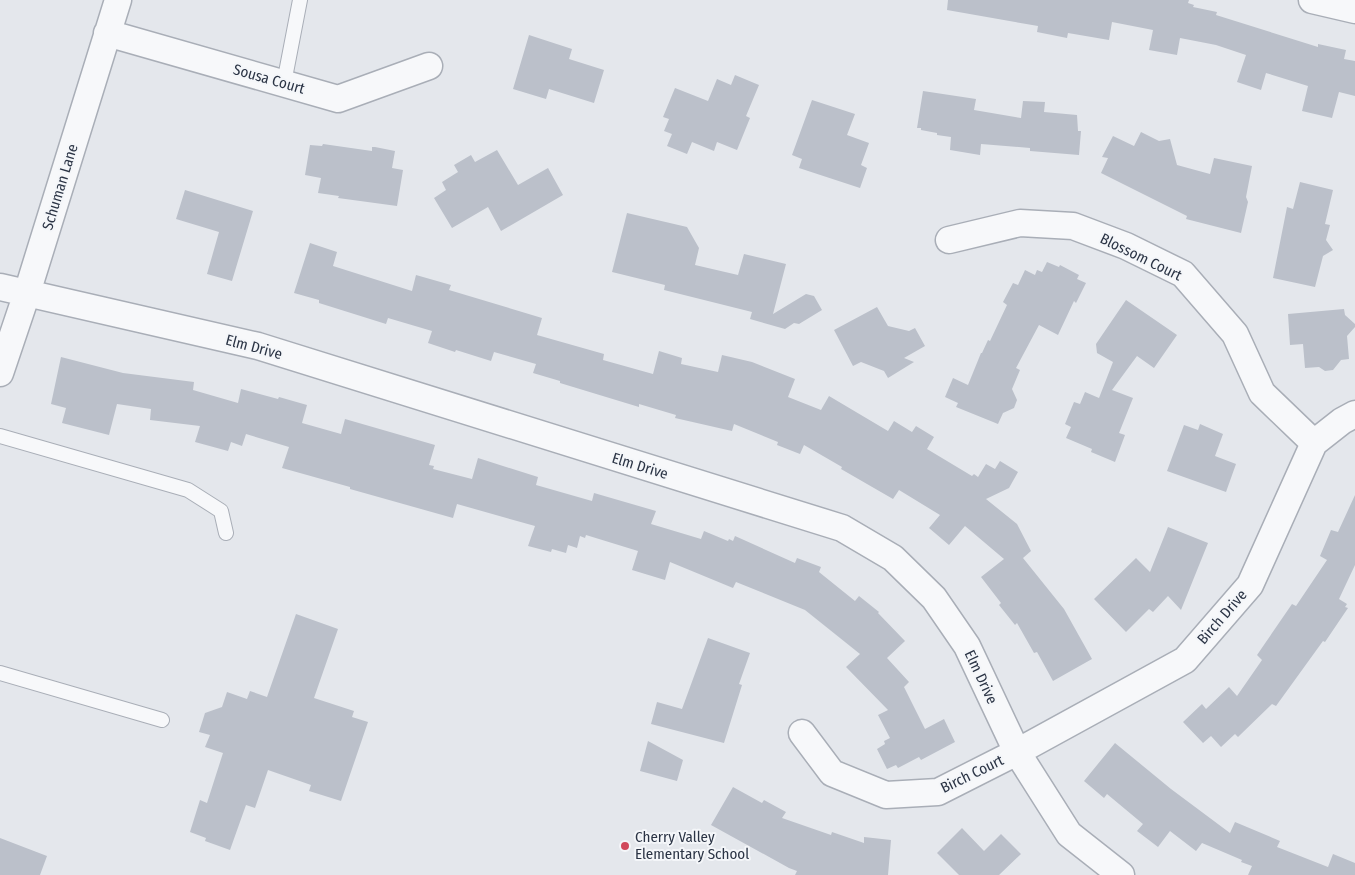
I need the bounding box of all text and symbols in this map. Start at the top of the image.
street label: Sousa Court [231,60,307,98]
street label: Schuman Lane [38,142,82,232]
street label: Blossom Court [1097,229,1185,285]
street label: Elm Drive [224,331,284,363]
street label: Elm Drive [610,449,670,483]
street label: Birch Drive [1193,586,1251,648]
street label: Elm Drive [961,647,1001,707]
street label: Birch Court [938,751,1007,797]
place label: Cherry Valley Elementary School [635,828,749,863]
marker: Cherry Valley Elementary School [619,840,631,852]

